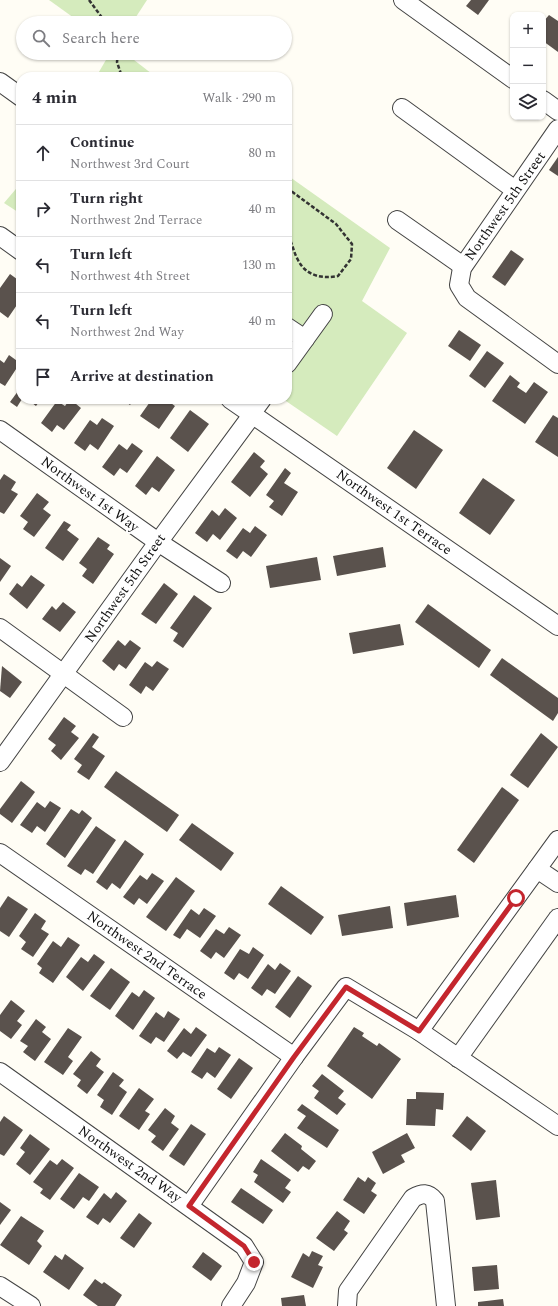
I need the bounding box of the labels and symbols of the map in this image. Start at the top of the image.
street label: Northwest 5th Street [459,147,551,265]
street label: Northwest 1st Way [36,451,145,538]
street label: Northwest 1st Terrace [332,464,456,560]
street label: Northwest 5th Street [79,529,171,647]
route start [507,889,525,907]
street label: Northwest 2nd Terrace [83,906,212,1005]
street label: Northwest 2nd Way [74,1120,187,1208]
route end [245,1253,263,1271]

